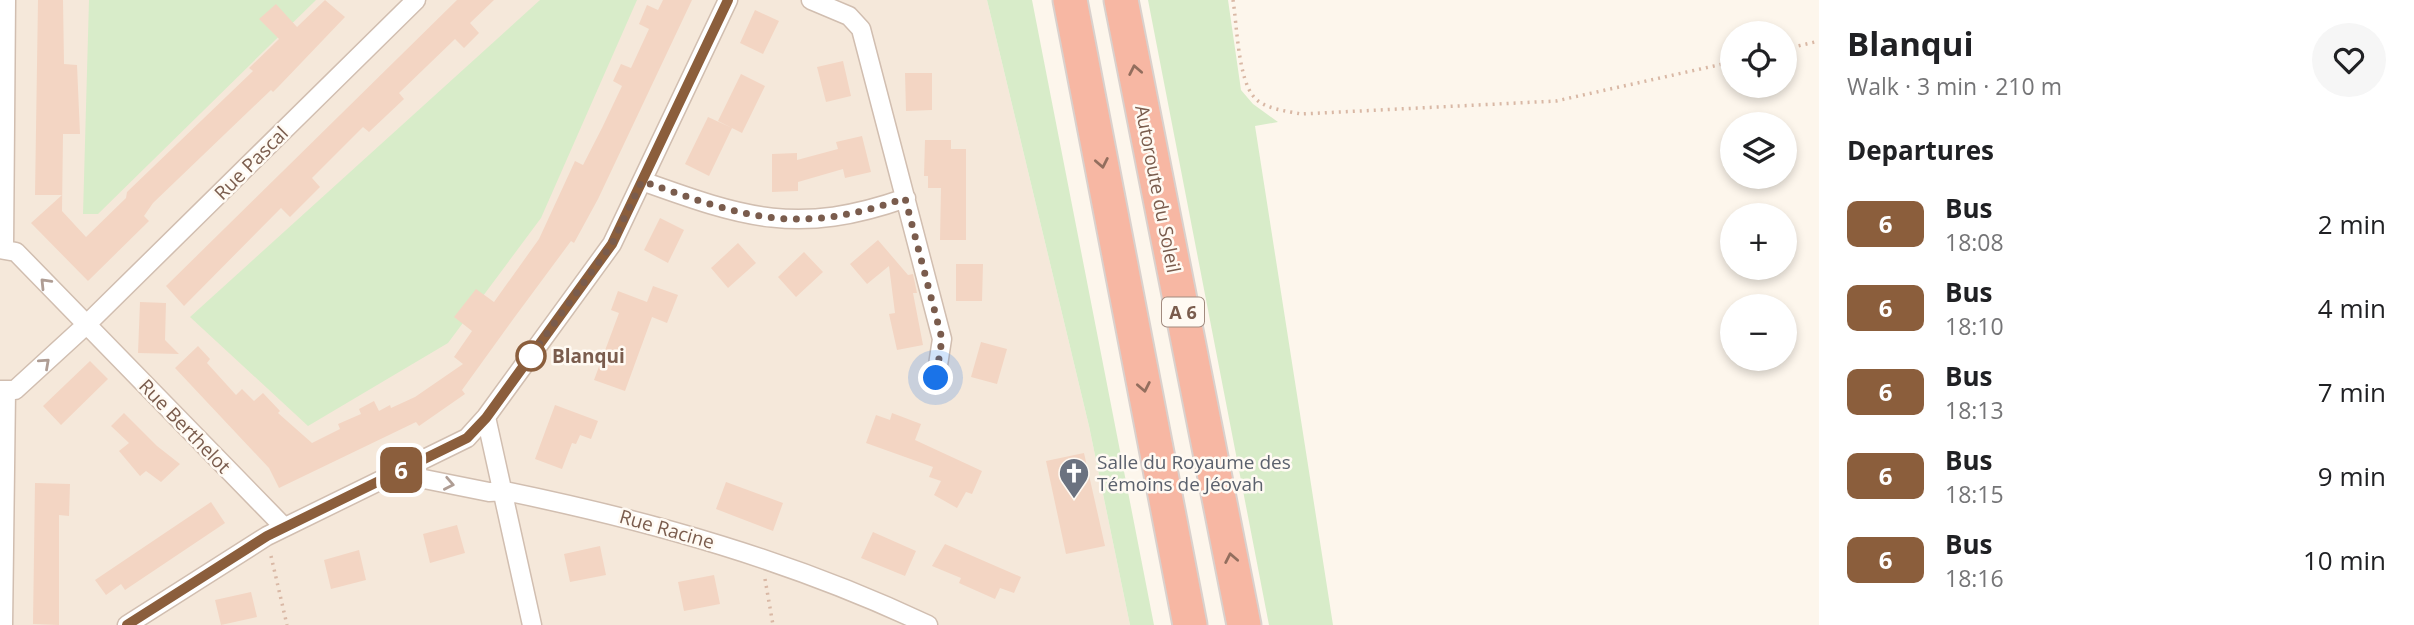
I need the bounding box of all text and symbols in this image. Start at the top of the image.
map controls [1720,21,1797,371]
button: locate [1720,21,1797,98]
text: Blanqui [1847,21,1974,66]
button: heart [2312,23,2386,97]
one-way arrow [1128,64,1143,76]
text: Walk · 3 min · 210 m [1847,70,2062,102]
street label: Autoroute du Soleil [1129,103,1187,275]
button: layers [1720,112,1797,189]
street label: Rue Pascal [208,120,294,206]
text: Departures [1847,132,1994,168]
one-way arrow [1094,157,1109,169]
text: Bus [1945,190,1992,226]
button: + [1720,203,1797,280]
text: 2 min [2318,206,2386,242]
text: 6 [1879,207,1892,240]
text: 18:08 [1945,226,2004,258]
text: Bus [1945,274,1992,310]
one-way arrow [41,278,54,291]
text: 4 min [2318,290,2386,326]
text: 6 [1879,291,1892,324]
button: − [1720,294,1797,371]
road number: A 6 [1162,298,1204,326]
text: 18:10 [1945,310,2004,342]
marker: Blanqui [516,341,546,371]
place label: Blanqui [552,343,625,369]
one-way arrow [37,358,50,371]
text: Bus [1945,358,1992,394]
your location [918,360,953,395]
street label: Rue Berthelot [133,373,237,479]
text: 7 min [2318,374,2386,410]
text: 6 [1879,375,1892,408]
one-way arrow [1136,381,1151,393]
text: 18:13 [1945,394,2004,426]
text: Bus [1945,442,1992,478]
line badge: 6 [378,447,424,493]
place label: Salle du Royaume des Témoins de Jéovah [1097,449,1291,497]
text: 6 [394,453,408,486]
church icon: Salle du Royaume des Témoins de Jéovah [1057,456,1091,500]
text: 9 min [2318,458,2386,494]
text: 6 [1879,459,1892,492]
one-way arrow [443,476,455,491]
text: 18:15 [1945,478,2004,510]
street label: Rue Racine [617,503,717,555]
text: Bus [1945,526,1992,562]
text: 10 min [2303,542,2386,578]
text: 6 [1879,543,1892,576]
one-way arrow [1224,552,1239,564]
text: 18:16 [1945,562,2004,594]

